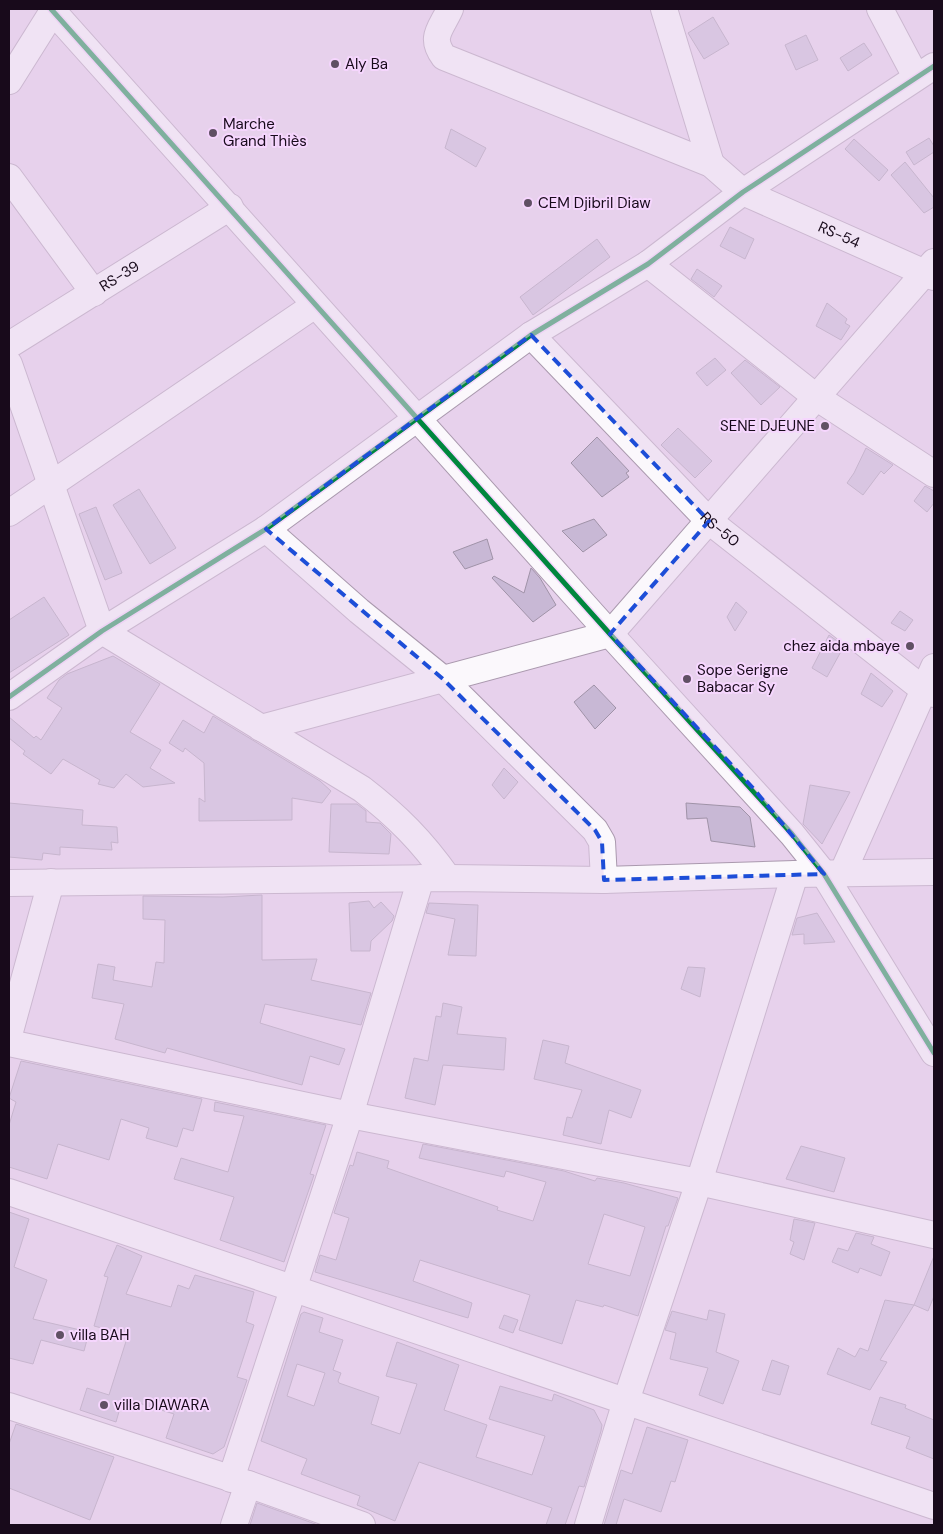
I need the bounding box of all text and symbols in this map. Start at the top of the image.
place label: Aly Ba [345,54,388,74]
marker: Aly Ba [329,58,341,70]
place label: Marche Grand Thiès [223,114,307,151]
marker: Marche Grand Thiès [207,127,219,139]
place label: CEM Djibril Diaw [538,193,651,213]
marker: CEM Djibril Diaw [522,197,534,209]
street label: RS-54 [815,217,863,253]
street label: RS-39 [95,256,143,296]
place label: SENE DJEUNE [720,416,815,436]
marker: SENE DJEUNE [819,420,831,432]
street label: RS-50 [696,508,744,551]
place label: chez aida mbaye [783,636,900,656]
marker: chez aida mbaye [904,640,916,652]
place label: Sope Serigne Babacar Sy [697,660,788,697]
marker: Sope Serigne Babacar Sy [681,673,693,685]
place label: villa BAH [70,1325,129,1345]
marker: villa BAH [54,1329,66,1341]
place label: villa DIAWARA [114,1395,209,1415]
marker: villa DIAWARA [98,1399,110,1411]

